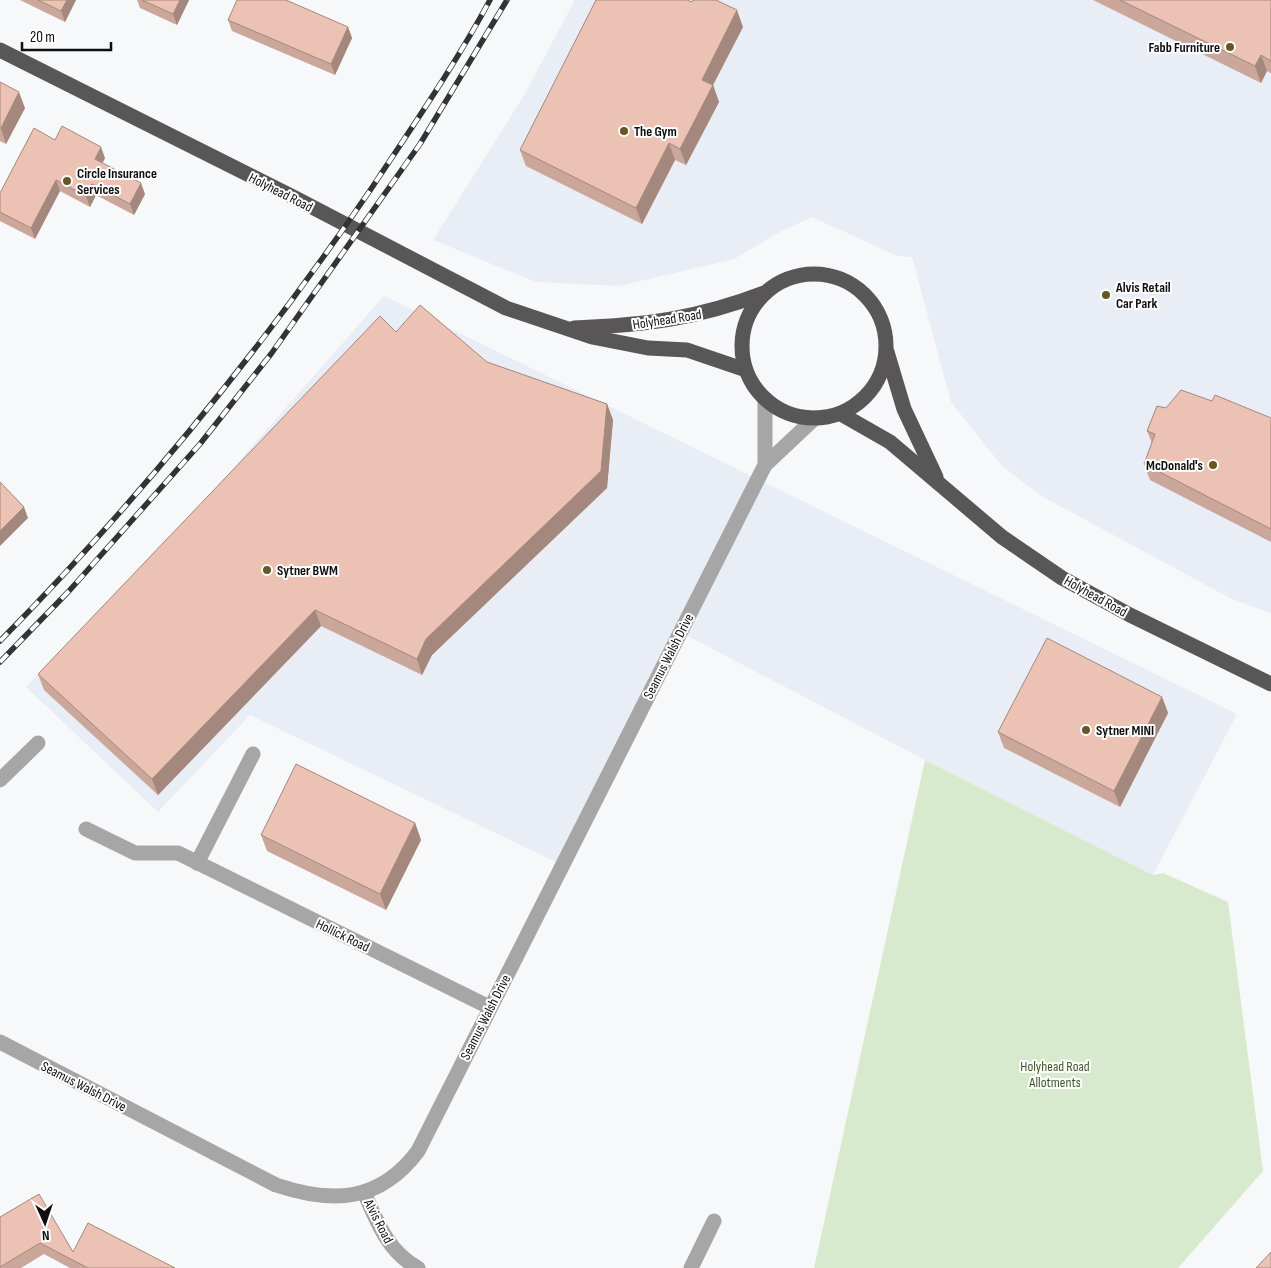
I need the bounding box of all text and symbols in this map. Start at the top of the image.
scale bar [22,20,111,52]
text: 20 m [30,28,55,47]
place label: Fabb Furniture [1148,39,1220,56]
marker: Fabb Furniture [1224,41,1236,53]
place label: The Gym [634,123,677,140]
marker: The Gym [618,125,630,137]
place label: Circle Insurance Services [77,165,157,198]
street label: Holyhead Road [246,169,316,216]
marker: Circle Insurance Services [61,175,73,187]
place label: Alvis Retail Car Park [1115,279,1171,312]
marker: Alvis Retail Car Park [1100,289,1112,301]
street label: Holyhead Road [632,306,703,333]
place label: McDonald's [1146,457,1203,474]
marker: McDonald's [1207,459,1219,471]
place label: Sytner BWM [277,562,338,579]
marker: Sytner BWM [261,564,273,576]
street label: Holyhead Road [1061,572,1130,621]
street label: Seamus Walsh Drive [640,611,697,702]
place label: Sytner MINI [1096,722,1154,739]
marker: Sytner MINI [1080,724,1092,736]
street label: Hollick Road [313,915,373,956]
street label: Seamus Walsh Drive [457,972,514,1063]
street label: Seamus Walsh Drive [38,1058,129,1115]
park label: Holyhead Road Allotments [1020,1058,1090,1091]
street label: Alvis Road [360,1195,397,1246]
north arrow [20,1198,70,1248]
text: N [41,1227,50,1244]

